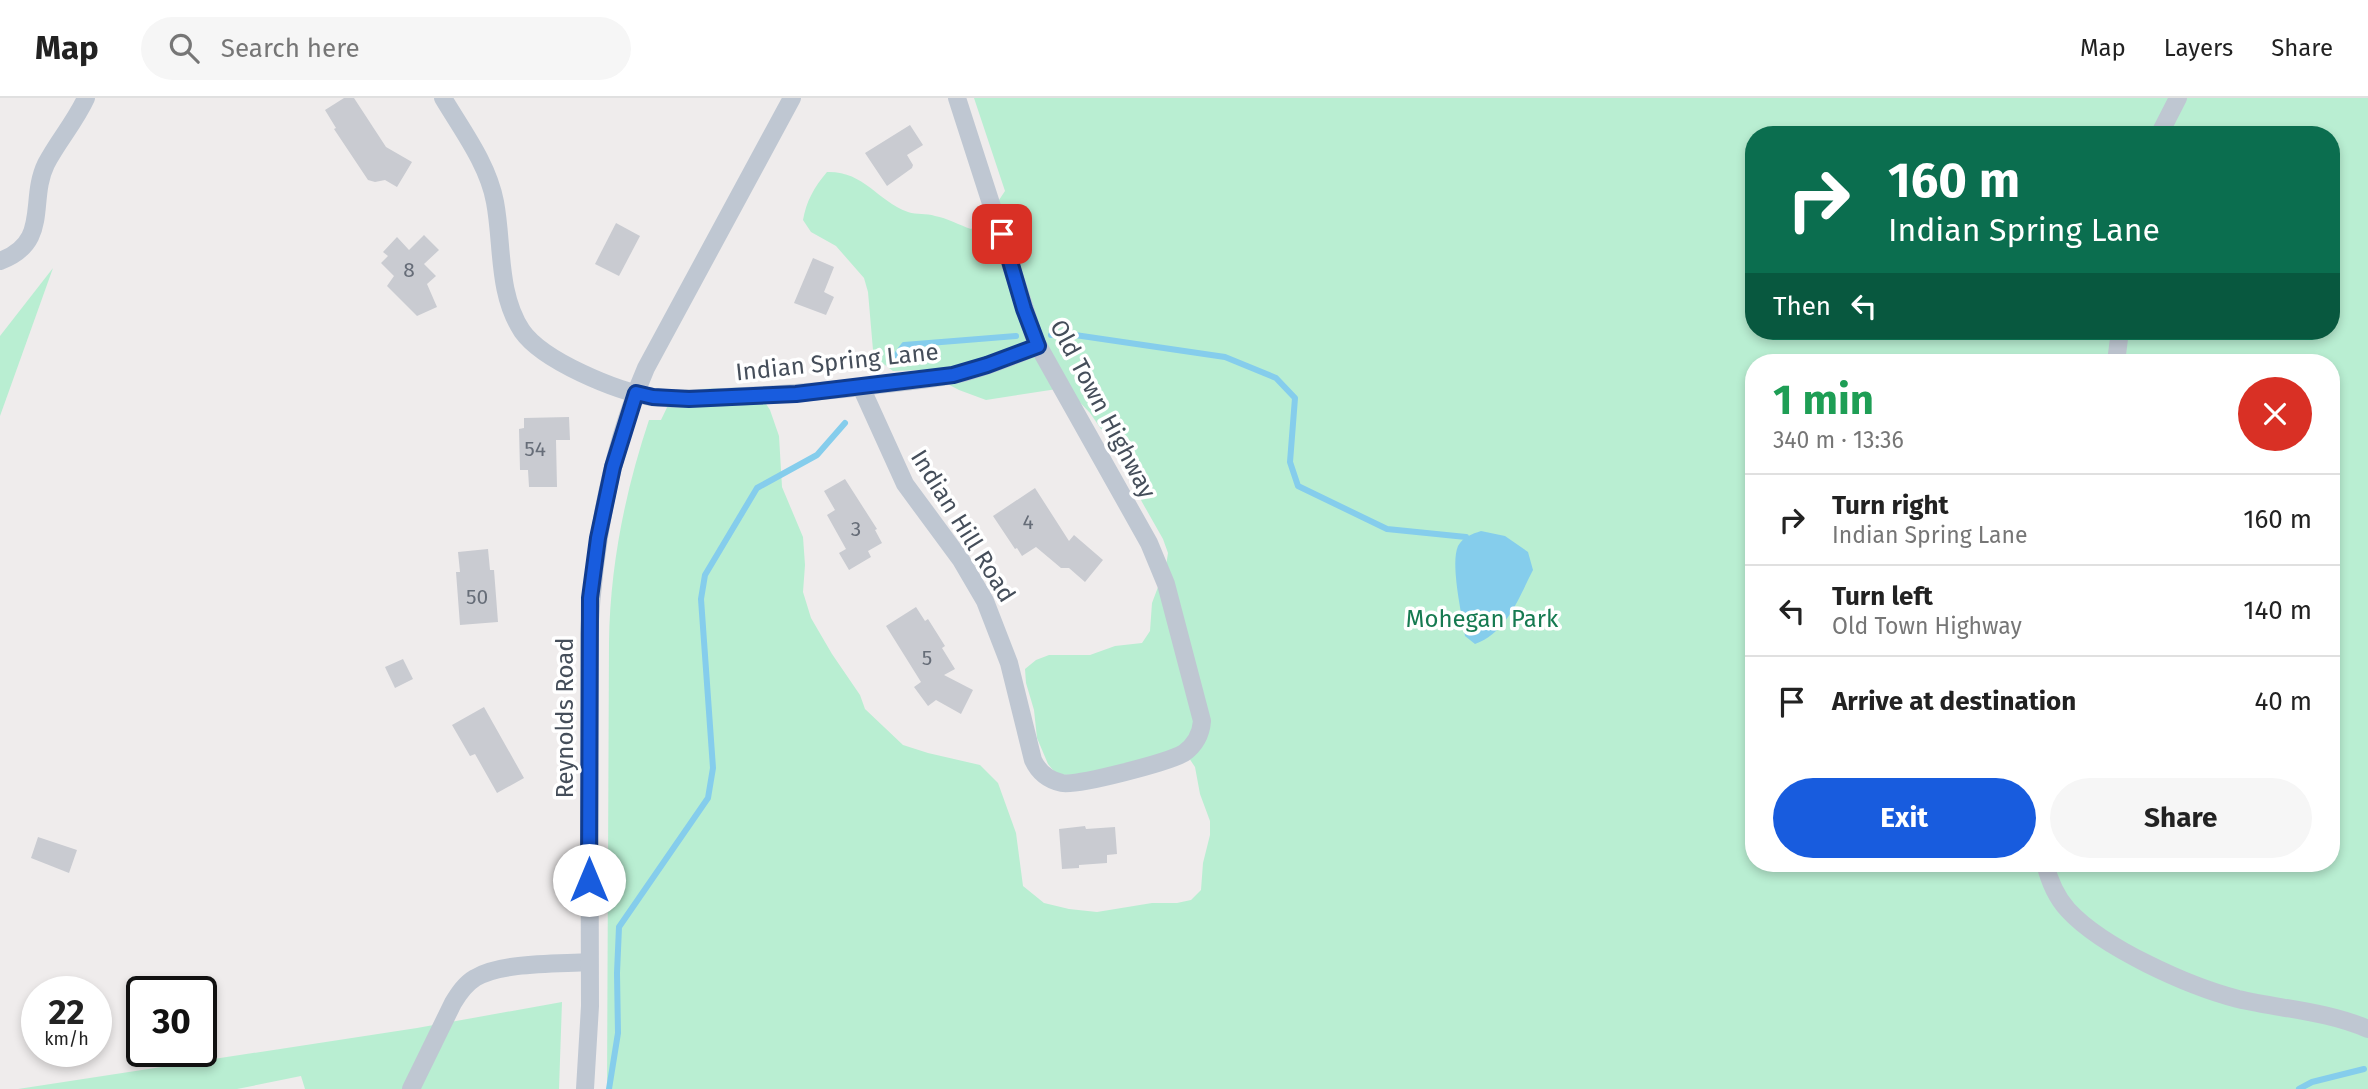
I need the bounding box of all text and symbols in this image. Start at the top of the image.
search box [141,17,631,80]
text: Map [35,28,99,68]
icon: search [165,29,203,67]
text: Search here [221,33,360,64]
text: Map [2080,34,2126,62]
text: Layers [2164,34,2233,62]
text: Share [2271,34,2333,62]
text: 160 m [1888,151,2020,210]
icon: right [1773,154,1864,245]
pin [972,204,1032,264]
text: Indian Spring Lane [1888,211,2160,249]
icon: arrive [983,215,1021,253]
house number: 8 [403,257,415,283]
icon: left [1845,287,1883,325]
text: Then [1773,291,1831,322]
street label: Old Town Highway [1044,315,1162,503]
street label: Indian Spring Lane [734,337,940,387]
text: 1 min [1773,375,1874,425]
button: close [2238,377,2312,451]
text: 340 m · 13:36 [1773,426,1904,454]
house number: 54 [524,436,546,462]
street label: Indian Hill Road [905,445,1021,607]
text: Turn right [1832,490,1949,521]
icon: right [1773,501,1811,539]
text: 160 m [2243,504,2312,535]
house number: 4 [1022,509,1034,535]
house number: 3 [851,516,861,542]
text: Indian Spring Lane [1832,521,2027,549]
text: Turn left [1832,581,1933,612]
house number: 50 [466,584,488,610]
icon: left [1773,592,1811,630]
text: 140 m [2243,595,2312,626]
park label: Mohegan Park [1406,605,1559,633]
text: Old Town Highway [1832,612,2022,640]
street label: Reynolds Road [551,637,579,799]
house number: 5 [922,645,932,671]
icon: arrive [1773,683,1811,721]
text: Arrive at destination [1832,686,2076,717]
text: 40 m [2254,686,2312,717]
button: Exit [1773,778,2036,858]
button: Share [2050,778,2312,858]
position arrow [552,843,626,917]
speed limit sign: 30 [126,976,217,1067]
text: 22 [48,991,85,1033]
text: km/h [44,1028,89,1050]

